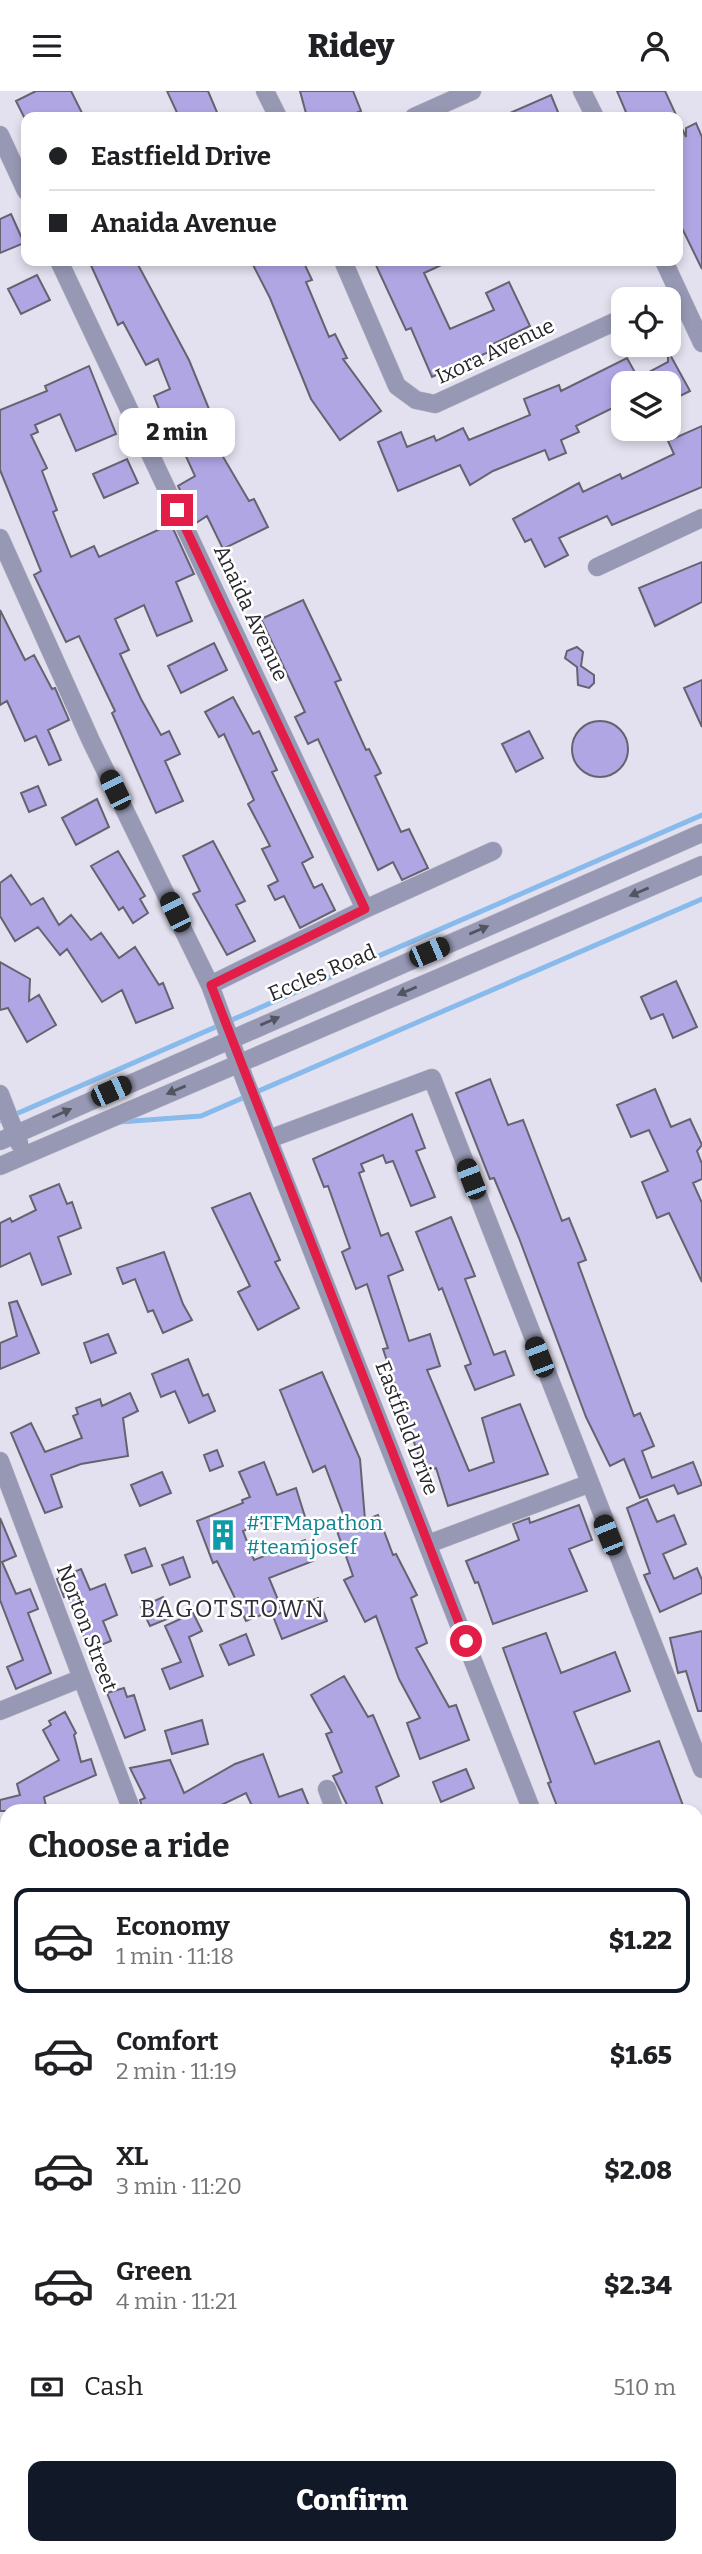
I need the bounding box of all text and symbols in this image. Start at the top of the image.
icon: menu [28,27,66,65]
text: Ridey [308,27,394,65]
icon: person [636,27,674,65]
text: Eastfield Drive [91,141,271,172]
text: Anaida Avenue [91,208,277,239]
map controls [611,287,681,441]
button: locate [611,287,681,357]
street label: Ixora Avenue [432,312,558,390]
button: layers [611,371,681,441]
callout: 2 min [119,409,235,457]
text: 2 min [146,418,208,446]
route end [161,494,193,526]
street label: Anaida Avenue [208,541,294,685]
car [97,767,134,813]
one-way arrow [629,886,649,898]
car [157,889,194,935]
one-way arrow [468,924,489,935]
car [406,934,453,970]
street label: Eccles Road [264,939,380,1007]
one-way arrow [397,985,418,996]
one-way arrow [260,1015,281,1026]
car [88,1073,135,1109]
one-way arrow [165,1084,186,1095]
one-way arrow [52,1107,72,1119]
car [454,1156,489,1202]
car [522,1334,557,1380]
street label: Eastfield Drive [370,1357,444,1499]
place label: #TFMapathon #teamjosef [246,1510,383,1560]
car [591,1512,626,1558]
building icon: #TFMapathon #teamjosef [206,1518,240,1552]
street label: Norton Street [51,1561,123,1695]
district label: BAGOTSTOWN [140,1595,326,1623]
route start [450,1625,482,1657]
text: Choose a ride [28,1827,229,1865]
icon: car [32,1909,95,1972]
text: Economy [116,1911,230,1942]
text: $1.22 [609,1925,672,1956]
text: 1 min · 11:18 [116,1942,234,1970]
icon: car [32,2024,95,2087]
text: Comfort [116,2026,219,2057]
text: $1.65 [610,2040,672,2071]
text: 2 min · 11:19 [116,2057,237,2085]
icon: car [32,2139,95,2202]
text: XL [116,2141,148,2172]
text: $2.08 [604,2155,672,2186]
text: 3 min · 11:20 [116,2172,242,2200]
icon: car [32,2254,95,2317]
text: Green [116,2256,192,2287]
text: $2.34 [604,2270,672,2301]
text: 4 min · 11:21 [116,2287,237,2315]
icon: cash [28,2368,66,2406]
text: Cash [84,2371,143,2402]
text: 510 m [613,2373,676,2401]
button: Confirm [28,2461,676,2541]

